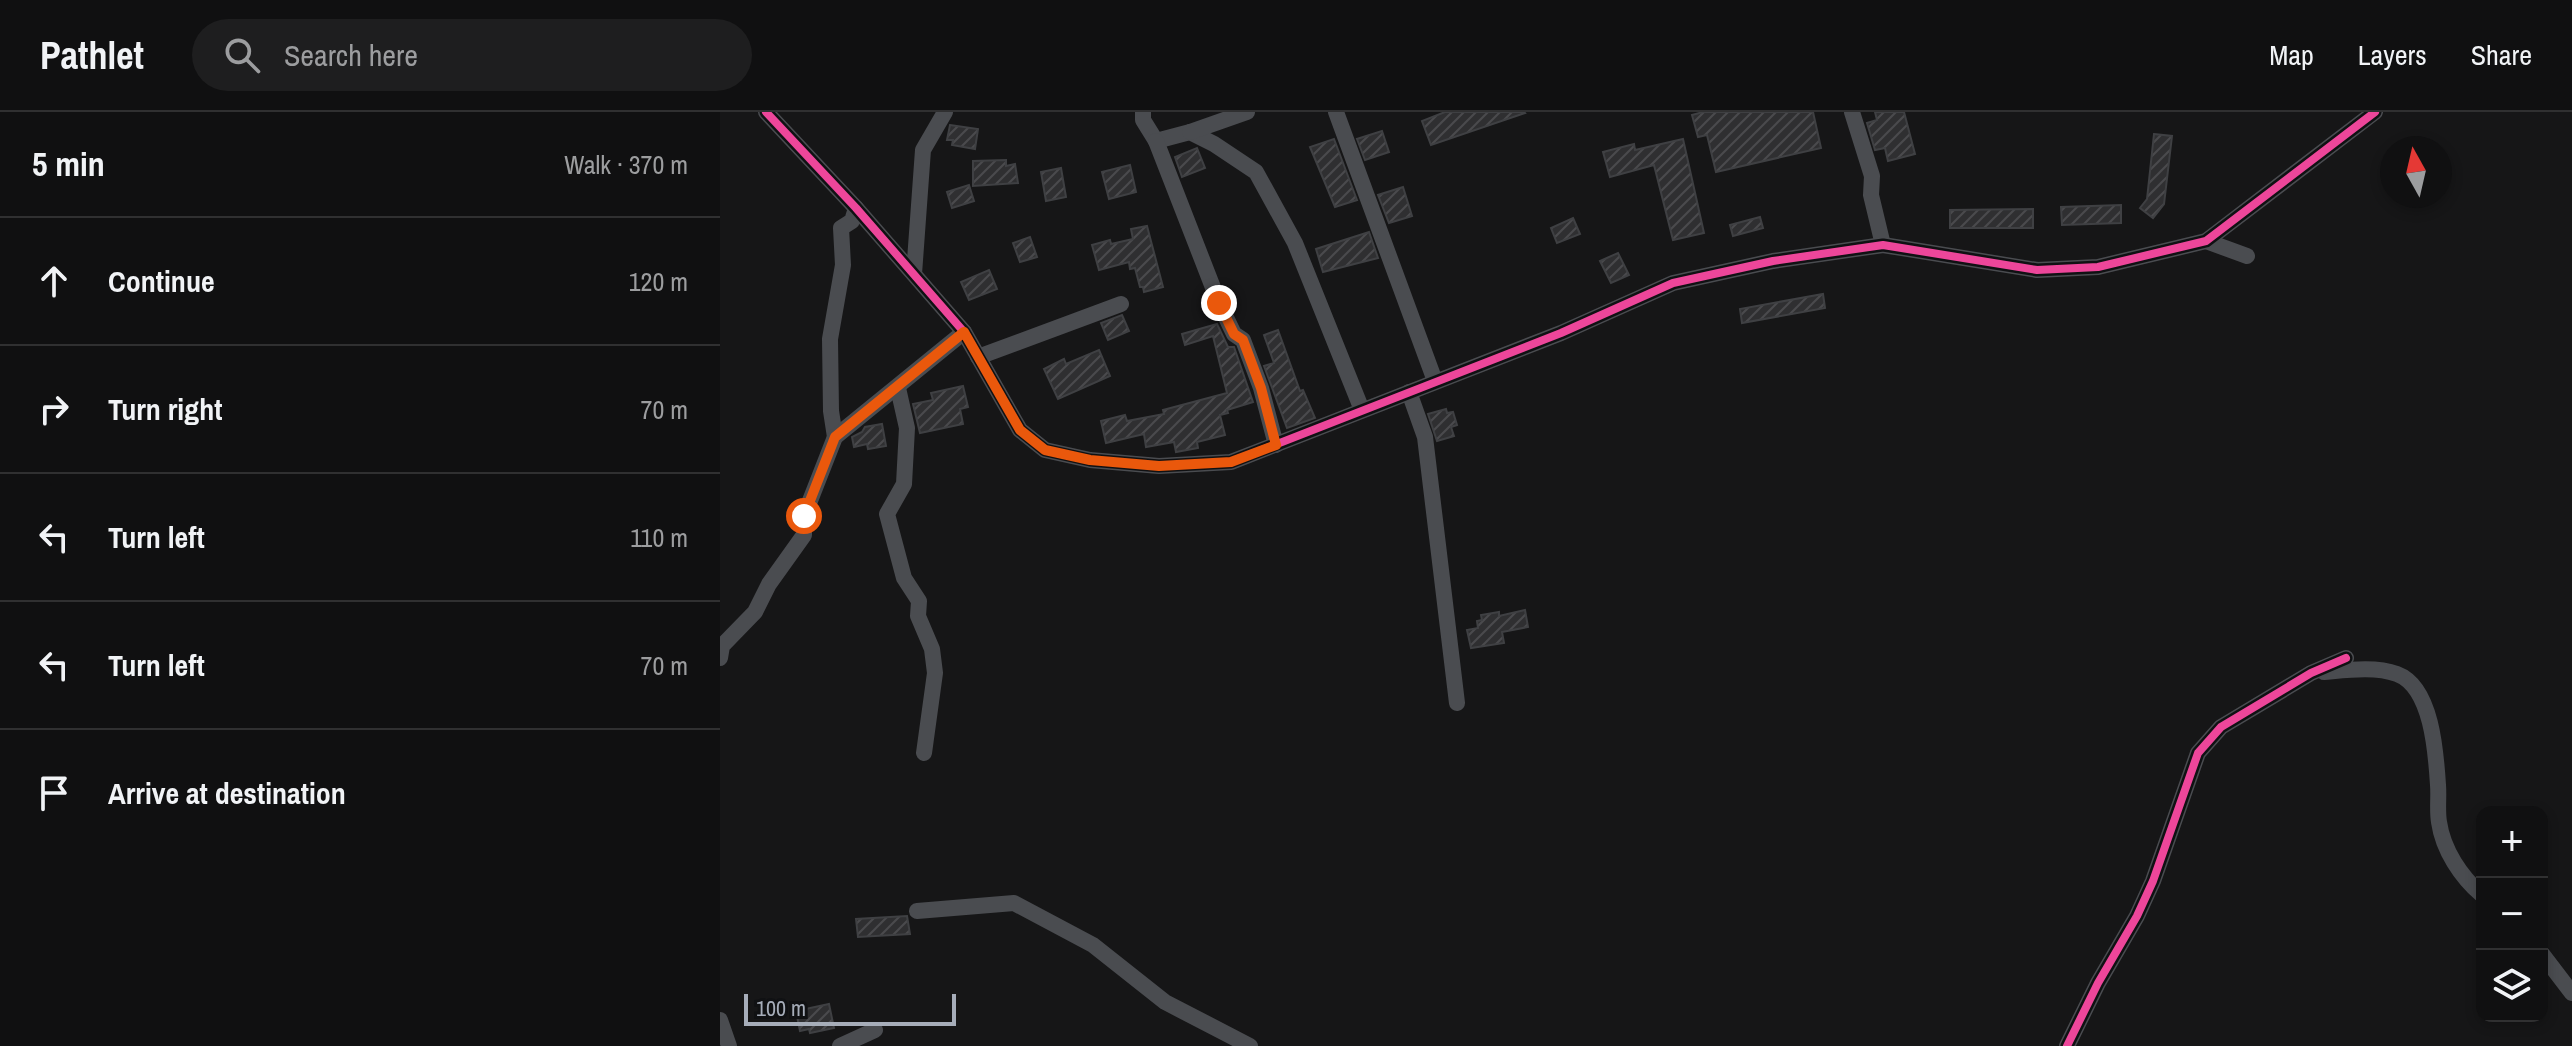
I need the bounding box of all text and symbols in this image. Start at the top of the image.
search box [192,19,752,91]
text: Pathlet [40,30,144,81]
icon: search [220,33,264,77]
text: Search here [284,35,418,75]
text: Map [2269,36,2314,74]
text: Layers [2358,36,2427,74]
text: Share [2471,36,2532,74]
north arrow [2380,136,2452,208]
text: 5 min [32,141,105,187]
text: Walk · 370 m [564,147,688,182]
icon: ahead [32,259,76,303]
text: Continue [108,261,215,301]
text: 120 m [629,264,688,299]
route end [1201,285,1237,321]
icon: right [32,387,76,431]
text: Turn right [108,389,222,429]
text: 70 m [641,392,688,427]
route start [786,498,822,534]
icon: left [32,515,76,559]
text: Turn left [108,517,205,557]
text: 110 m [630,520,688,555]
icon: left [32,643,76,687]
text: Turn left [108,645,205,685]
text: 70 m [641,648,688,683]
icon: arrive [32,771,76,815]
text: Arrive at destination [108,773,346,813]
map controls [2476,806,2548,1022]
button: + [2476,806,2548,878]
button: − [2476,878,2548,950]
button: layers [2476,950,2548,1022]
scale bar [744,990,956,1026]
text: 100 m [756,993,806,1023]

